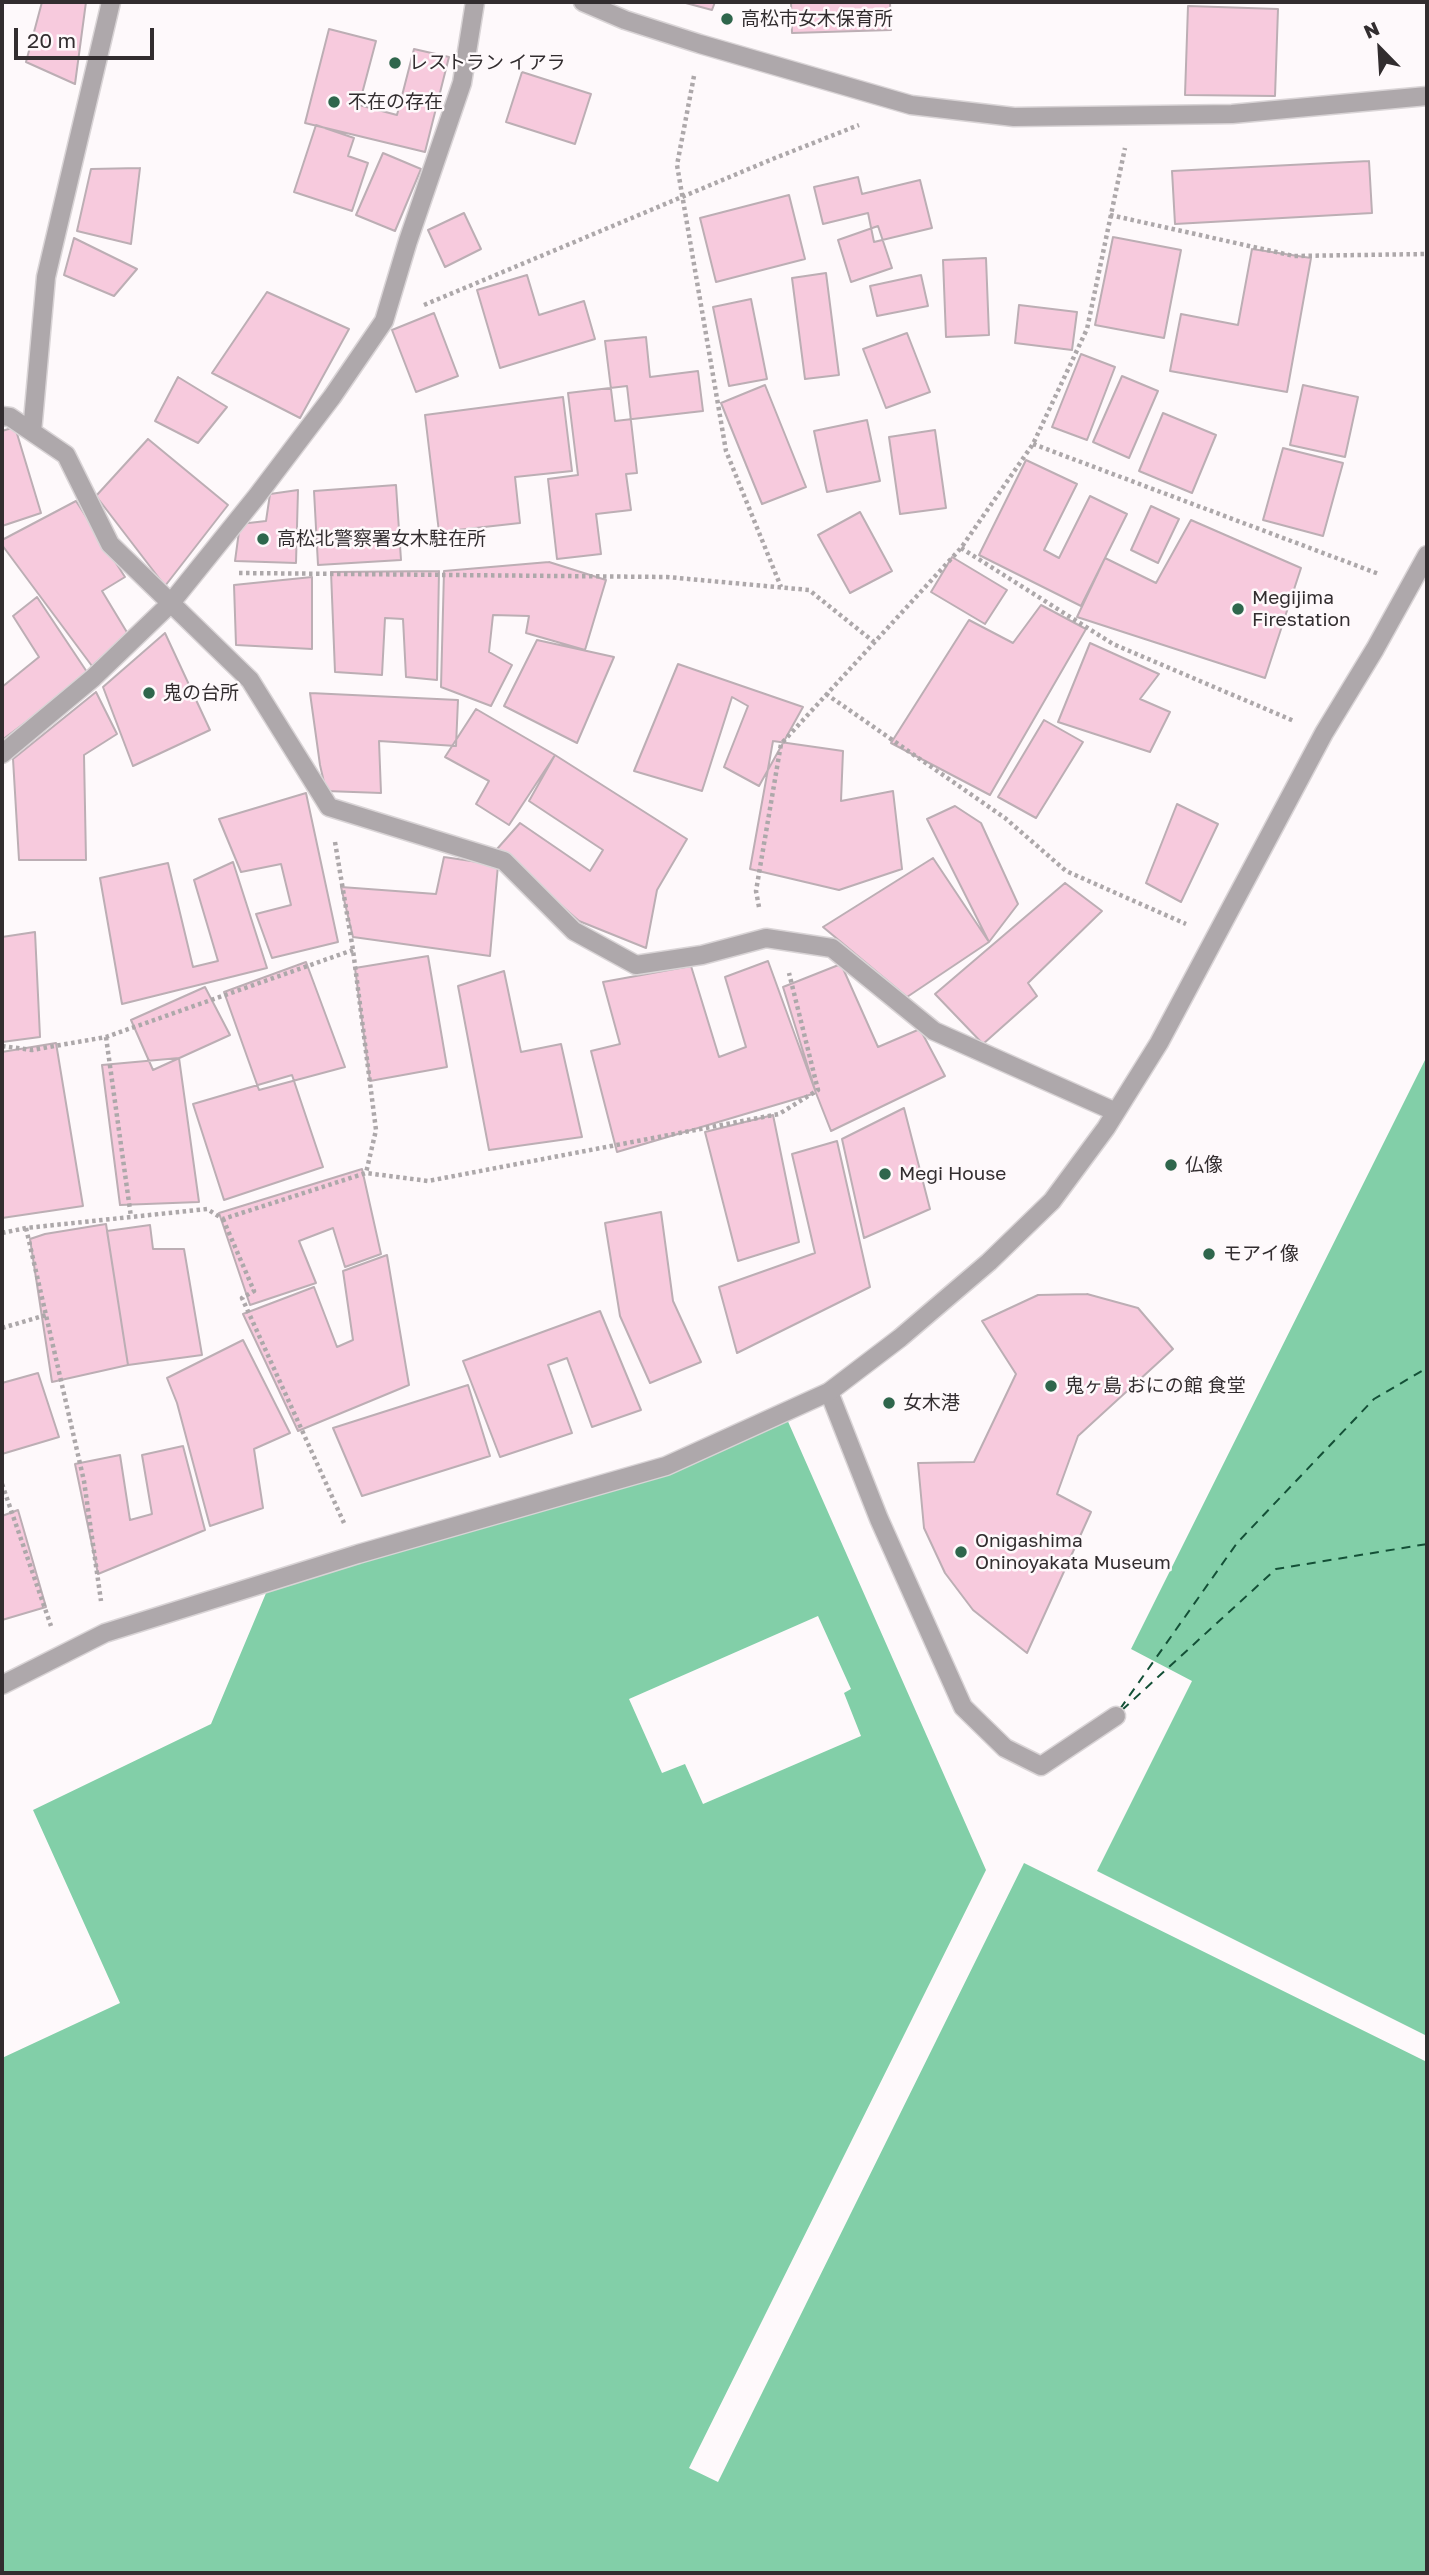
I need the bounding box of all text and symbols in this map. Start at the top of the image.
place label: 高松市女木保育所 [741,8,893,30]
marker: 高松市女木保育所 [719,11,735,27]
scale bar [18,14,158,58]
north arrow [1345,14,1415,84]
text: N [1360,16,1383,43]
text: 20 m [27,27,76,53]
place label: レストラン イアラ [409,52,566,74]
marker: レストラン イアラ [387,55,403,71]
place label: 不在の存在 [348,91,443,113]
marker: 不在の存在 [326,94,342,110]
place label: 高松北警察署女木駐在所 [277,528,486,550]
marker: 高松北警察署女木駐在所 [255,531,271,547]
place label: Megijima Firestation [1252,587,1351,631]
marker: Megijima Firestation [1230,601,1246,617]
place label: 鬼の台所 [163,682,239,704]
marker: 鬼の台所 [141,685,157,701]
place label: 仏像 [1185,1154,1223,1176]
marker: 仏像 [1163,1157,1179,1173]
place label: Megi House [899,1163,1006,1185]
marker: Megi House [877,1166,893,1182]
place label: モアイ像 [1223,1243,1299,1265]
marker: モアイ像 [1201,1246,1217,1262]
place label: 鬼ヶ島 おにの館 食堂 [1065,1375,1245,1397]
marker: 鬼ヶ島 おにの館 食堂 [1043,1378,1059,1394]
place label: 女木港 [903,1392,960,1414]
marker: 女木港 [881,1395,897,1411]
place label: Onigashima Oninoyakata Museum [975,1530,1171,1574]
marker: Onigashima Oninoyakata Museum [953,1544,969,1560]

